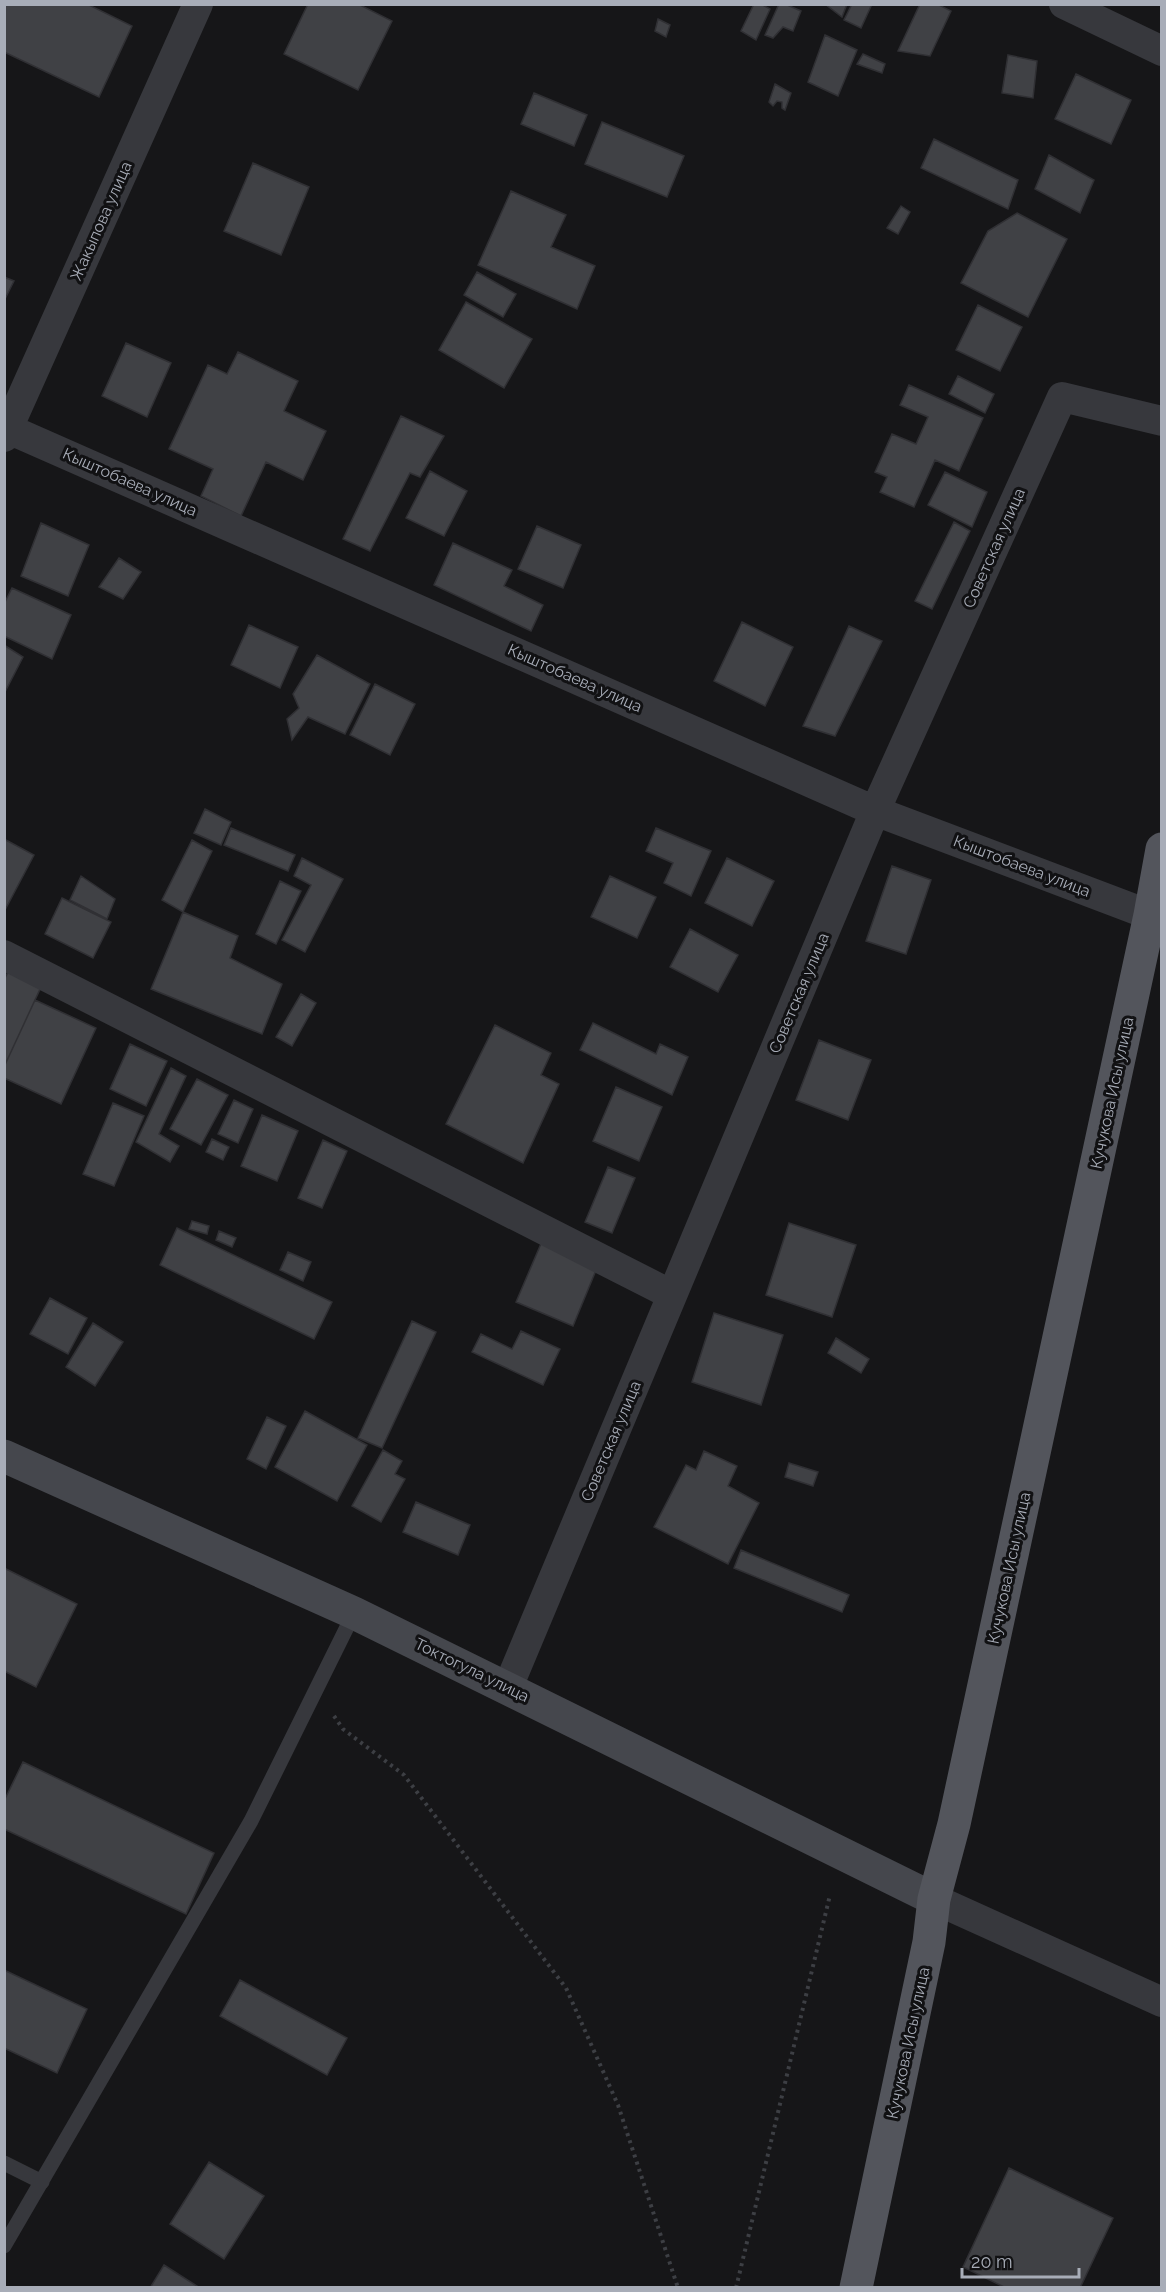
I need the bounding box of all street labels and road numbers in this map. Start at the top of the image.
street label: Жакыпова улица [66,158,136,284]
street label: Кыштобаева улица [60,444,200,520]
street label: Советская улица [959,485,1029,611]
street label: Кыштобаева улица [505,640,645,716]
street label: Кыштобаева улица [951,831,1093,901]
street label: Советская улица [765,930,833,1056]
street label: Кучукова Исы улица [1087,1015,1137,1171]
street label: Советская улица [577,1378,645,1504]
street label: Кучукова Исы улица [984,1490,1034,1646]
street label: Токтогула улица [412,1634,532,1706]
street label: Кучукова Исы улица [883,1965,933,2121]

